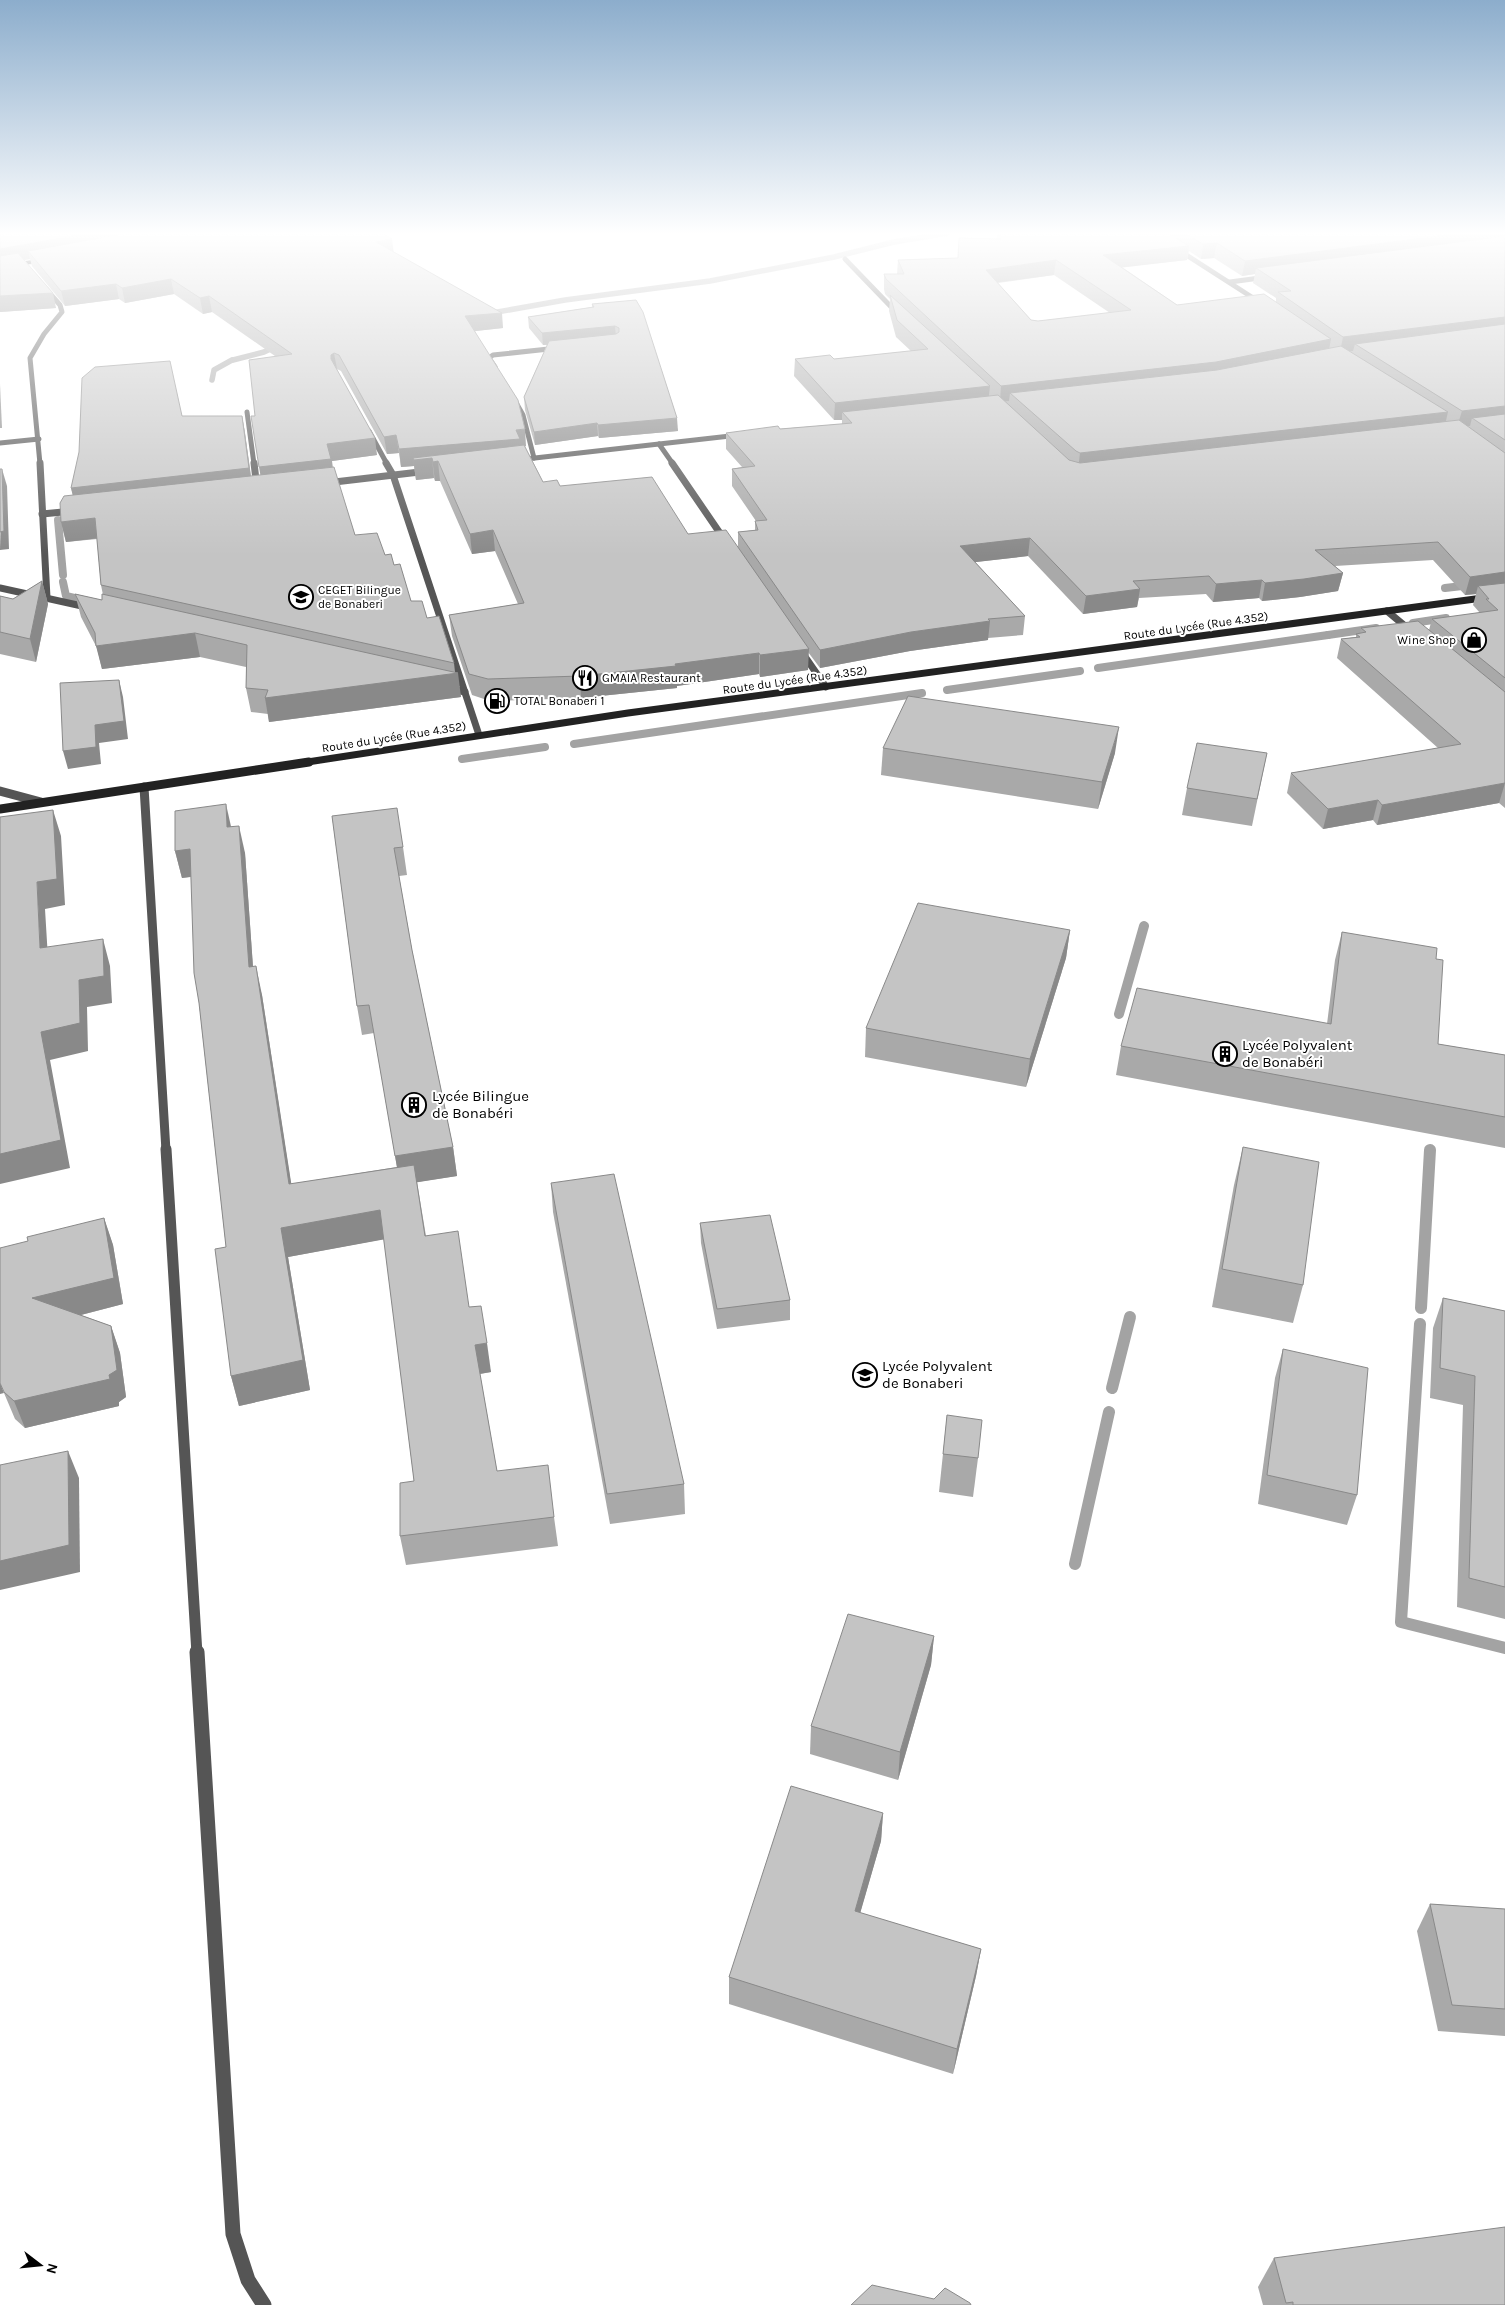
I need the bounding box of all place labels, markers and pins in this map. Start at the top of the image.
place label: CEGET Bilingue de Bonaberi [318,583,401,611]
school or university icon: CEGET Bilingue de Bonaberi [288,584,314,610]
shop icon: Wine Shop [1461,627,1487,653]
place label: Wine Shop [1397,633,1456,647]
restaurant icon: GMAIA Restaurant [572,665,598,691]
place label: GMAIA Restaurant [602,671,701,685]
fuel station icon: TOTAL Bonaberi 1 [484,688,510,714]
place label: TOTAL Bonaberi 1 [514,694,605,708]
place label: Lycée Polyvalent de Bonabéri [1242,1036,1353,1071]
building icon: Lycée Polyvalent de Bonabéri [1212,1041,1238,1067]
place label: Lycée Bilingue de Bonabéri [432,1087,529,1122]
building icon: Lycée Bilingue de Bonabéri [401,1092,427,1118]
place label: Lycée Polyvalent de Bonaberi [882,1357,993,1392]
school or university icon: Lycée Polyvalent de Bonaberi [852,1362,878,1388]

